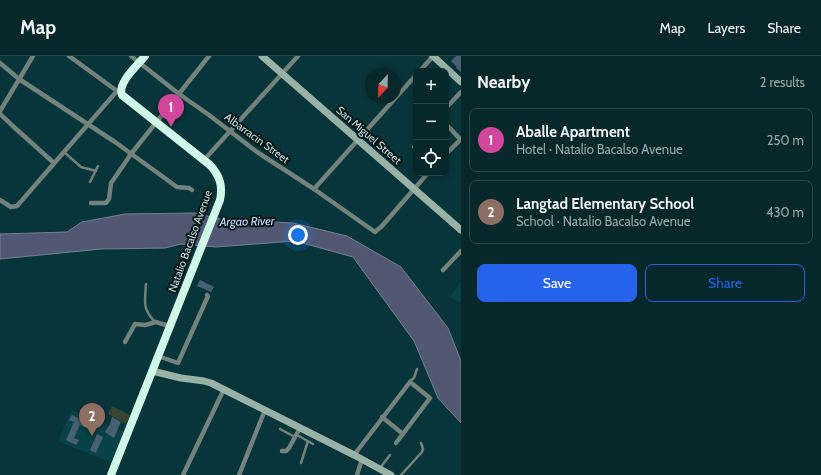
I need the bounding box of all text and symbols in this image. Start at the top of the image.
text: Map [20,16,56,39]
text: Map [660,19,685,37]
text: Layers [707,19,745,37]
text: Share [767,19,801,37]
north arrow [365,68,401,104]
map controls [413,68,449,176]
button: + [413,68,449,104]
text: Nearby [477,72,530,92]
text: 2 results [760,74,805,90]
pin: 1 [158,94,184,127]
street label: San Miguel Street [334,103,405,167]
button: − [413,104,449,140]
street label: Albarracin Street [222,110,293,166]
text: Aballe Apartment [516,123,630,141]
text: 1 [489,132,493,148]
text: 250 m [767,132,804,148]
button: locate [413,140,449,176]
text: Hotel · Natalio Bacalso Avenue [516,141,683,157]
street label: Natalio Bacalso Avenue [165,188,215,294]
text: Langtad Elementary School [516,195,694,213]
text: 2 [488,204,494,220]
text: 430 m [766,204,804,220]
water label: Argao River [219,213,276,229]
text: School · Natalio Bacalso Avenue [516,213,690,229]
your location [288,225,308,245]
button: Save [477,264,637,302]
button: Share [645,264,805,302]
pin: 2 [79,403,105,436]

